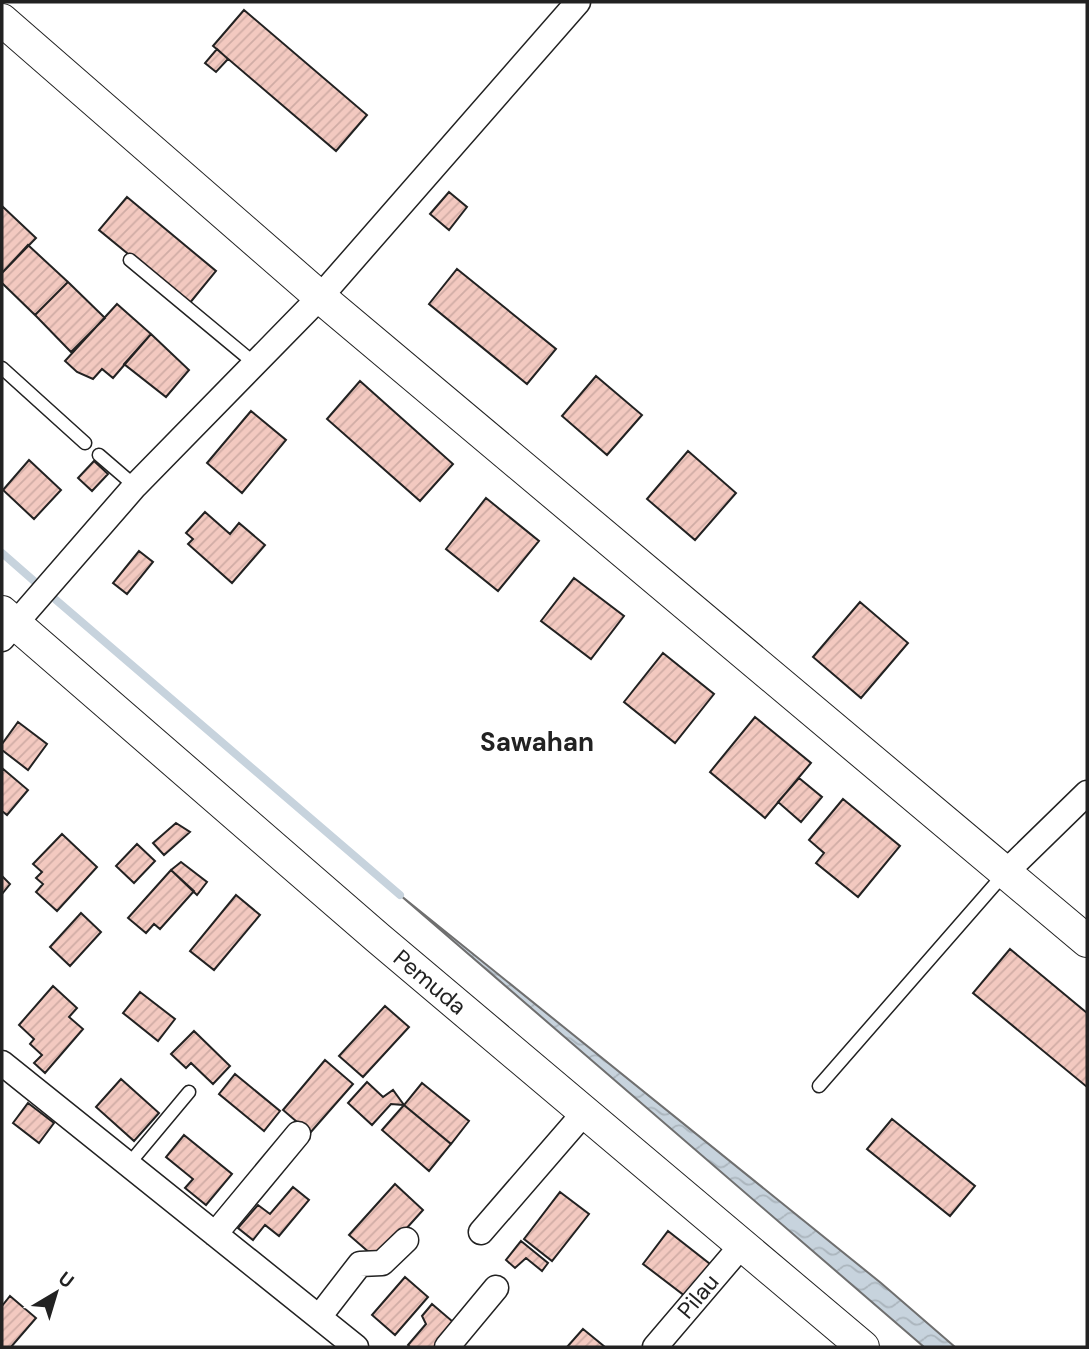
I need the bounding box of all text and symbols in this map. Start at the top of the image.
district label: Sawahan [480,725,594,759]
street label: Pemuda [387,943,473,1021]
north arrow [21,1258,91,1328]
text: U [53,1266,79,1294]
street label: Pilau [671,1267,725,1325]

